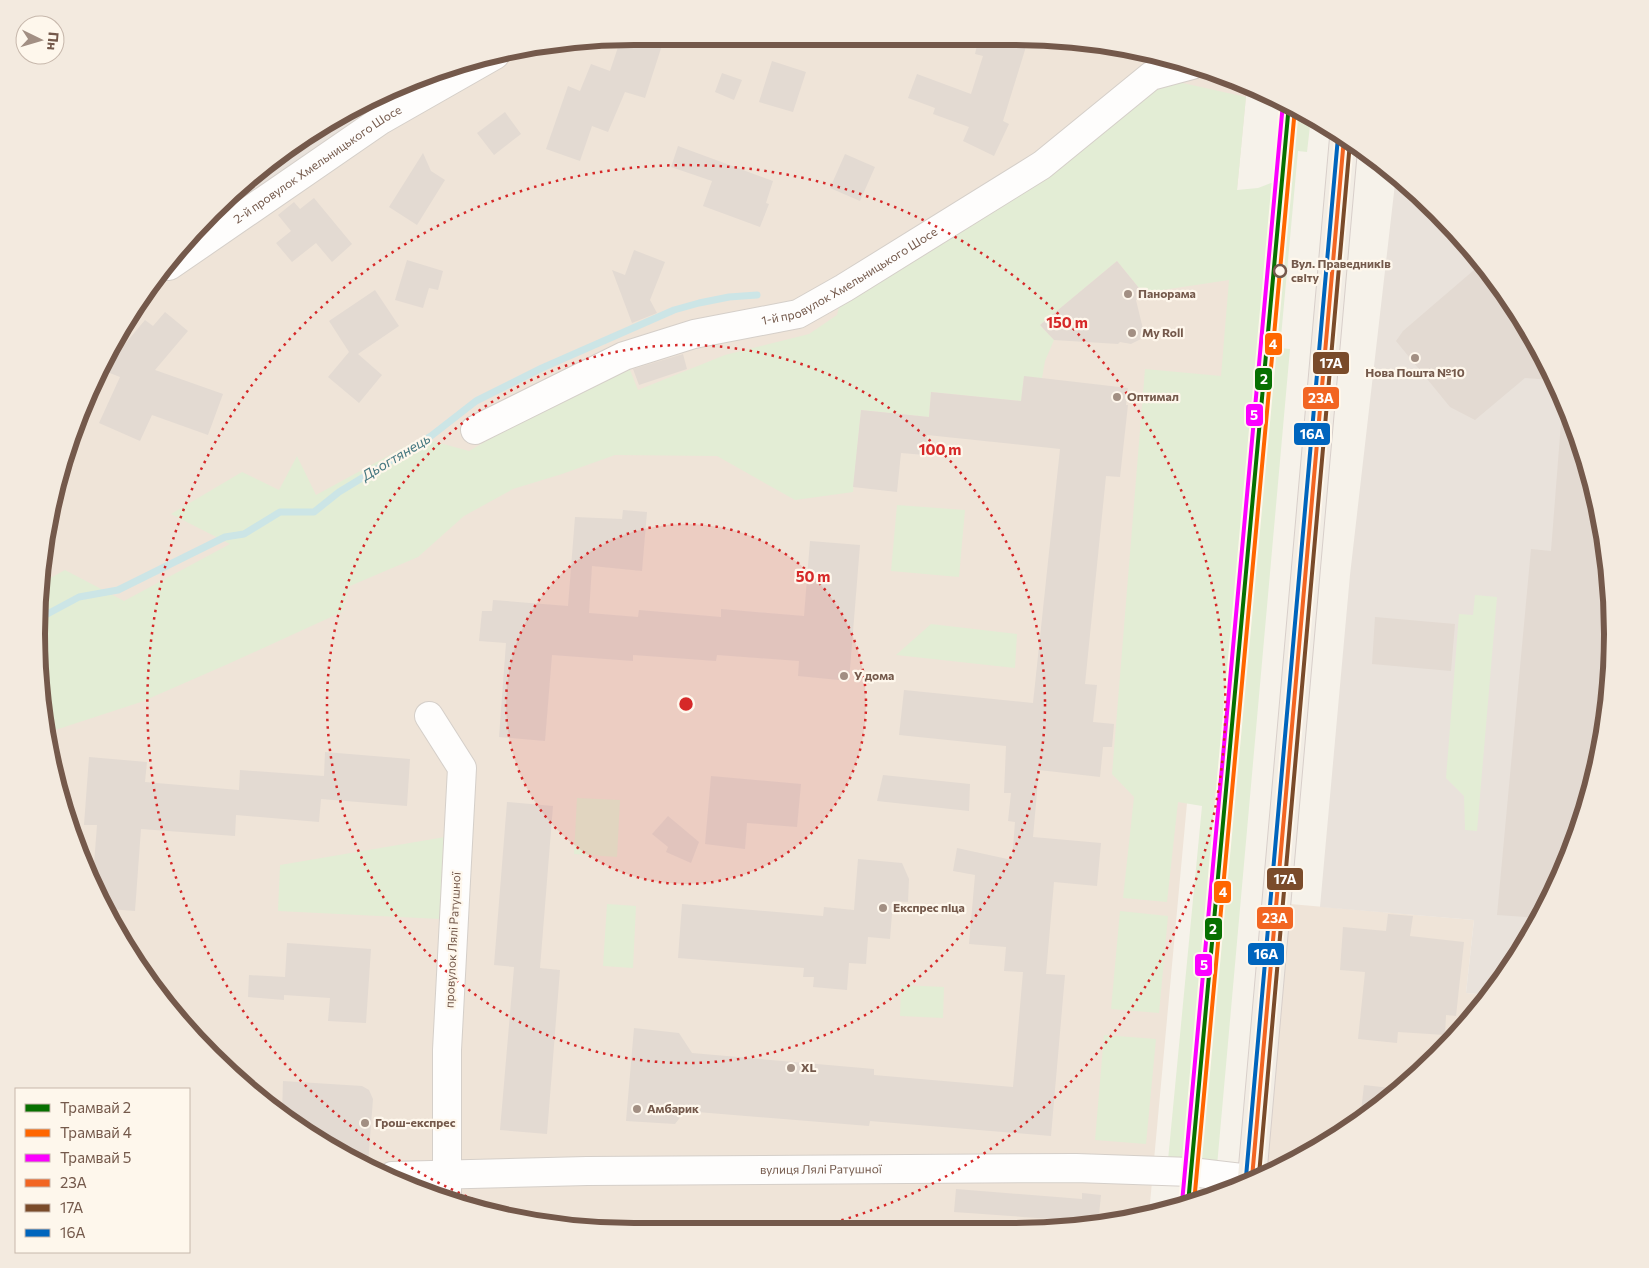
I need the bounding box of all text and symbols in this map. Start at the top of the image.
north arrow [15,15,65,65]
text: Пн [44,31,63,51]
street label: 2-й провулок Хмельницького Шосе [230,102,404,226]
street label: 1-й провулок Хмельницького Шосе [760,224,940,327]
place label: Вул. Праведників світу [1291,256,1391,284]
marker: Вул. Праведників світу [1273,264,1287,278]
place label: Панорама [1138,286,1196,300]
marker: Панорама [1122,288,1134,300]
text: 150 m [1046,313,1088,331]
place label: My Roll [1142,325,1184,339]
marker: My Roll [1126,327,1138,339]
line badge: 4 [1264,332,1283,356]
text: 4 [1269,335,1278,352]
line badge: 17А [1312,351,1350,375]
marker: Нова Пошта №10 [1409,352,1421,364]
text: 17А [1319,354,1343,371]
place label: Нова Пошта №10 [1365,365,1465,379]
line badge: 2 [1254,367,1273,391]
text: 2 [1260,370,1268,387]
line badge: 23А [1302,386,1340,410]
place label: Оптимал [1127,389,1179,403]
text: 23А [1308,389,1334,406]
marker: Оптимал [1111,391,1123,403]
line badge: 5 [1245,403,1264,427]
text: 5 [1250,406,1258,423]
line badge: 16А [1293,422,1331,446]
text: 16А [1300,425,1324,442]
water label: Дьогтянець [357,429,433,485]
text: 100 m [919,440,961,458]
text: 50 m [796,567,830,585]
place label: У дома [854,668,894,682]
marker: У дома [838,670,850,682]
centre of rings [677,695,695,713]
line badge: 17А [1266,867,1304,891]
text: 17А [1273,870,1297,887]
street label: провулок Лялі Ратушної [441,871,463,1008]
line badge: 4 [1213,880,1232,904]
text: 4 [1219,883,1228,900]
place label: Експрес піца [893,900,965,914]
marker: Експрес піца [877,902,889,914]
line badge: 23А [1256,906,1294,930]
text: 23А [1262,909,1288,926]
line badge: 2 [1204,917,1223,941]
text: 2 [1209,920,1217,937]
line badge: 16А [1247,942,1285,966]
text: 16А [1254,945,1278,962]
line badge: 5 [1194,953,1213,977]
text: 5 [1200,956,1208,973]
place label: XL [801,1060,817,1074]
marker: XL [785,1062,797,1074]
legend [15,1088,190,1253]
text: Трамвай 2 [60,1098,131,1116]
place label: Амбарик [647,1101,699,1115]
marker: Амбарик [631,1103,643,1115]
place label: Грош-експрес [375,1115,456,1129]
marker: Грош-експрес [359,1117,371,1129]
text: Трамвай 4 [60,1123,132,1141]
text: Трамвай 5 [60,1148,131,1166]
street label: вулиця Лялі Ратушної [760,1161,883,1176]
text: 23А [60,1173,87,1191]
text: 17А [60,1198,83,1216]
text: 16А [60,1223,86,1241]

